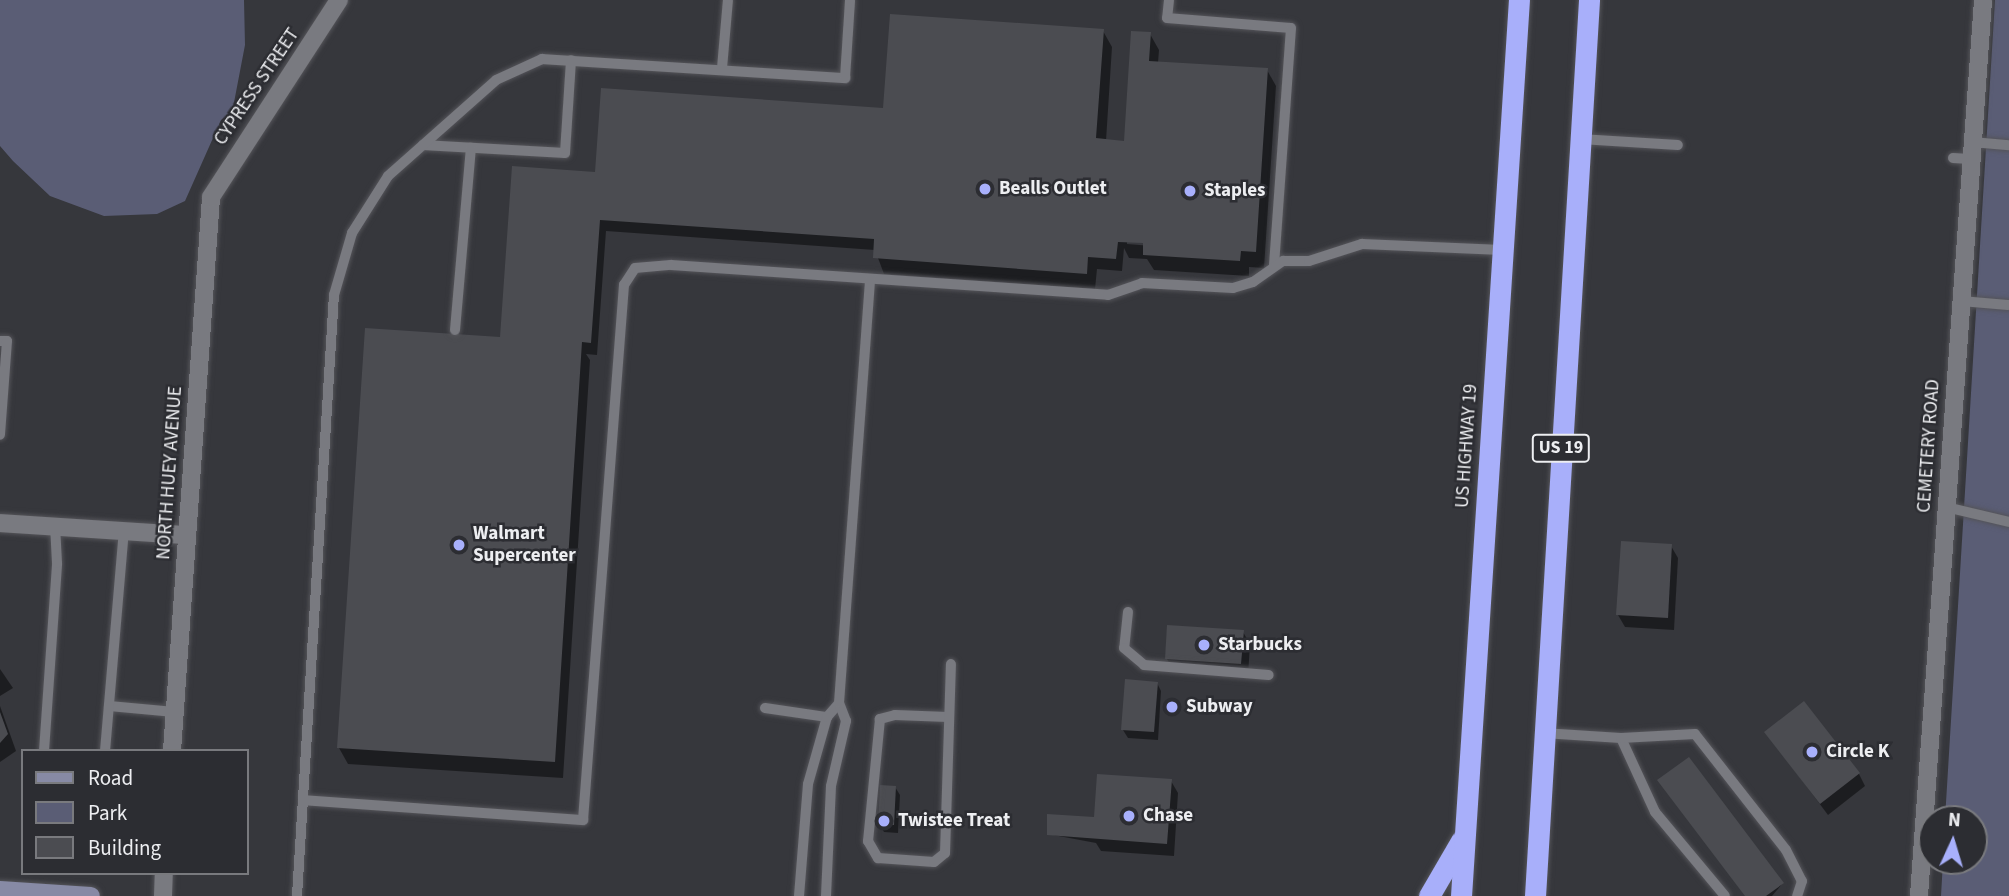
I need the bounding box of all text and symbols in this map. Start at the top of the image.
street label: CYPRESS STREET [209,24,305,150]
place label: Bealls Outlet [999,178,1107,200]
place label: Staples [1204,180,1266,202]
marker: Bealls Outlet [977,181,993,197]
marker: Staples [1182,183,1198,199]
street label: CEMETERY ROAD [1913,378,1945,514]
street label: US HIGHWAY 19 [1451,383,1483,509]
street label: NORTH HUEY AVENUE [153,386,187,560]
road number: US 19 [1531,434,1591,462]
place label: Walmart Supercenter [473,523,576,567]
marker: Walmart Supercenter [451,537,467,553]
place label: Starbucks [1218,634,1302,656]
marker: Starbucks [1196,637,1212,653]
place label: Subway [1186,696,1253,718]
marker: Subway [1164,699,1180,715]
place label: Circle K [1826,741,1889,763]
marker: Circle K [1804,744,1820,760]
legend [21,749,248,875]
text: Road [88,763,133,793]
text: Park [88,798,127,828]
place label: Chase [1143,805,1193,827]
north arrow [1918,805,1988,875]
text: N [1947,807,1962,834]
marker: Chase [1121,808,1137,824]
place label: Twistee Treat [898,810,1010,832]
marker: Twistee Treat [876,813,892,829]
text: Building [88,833,161,863]

